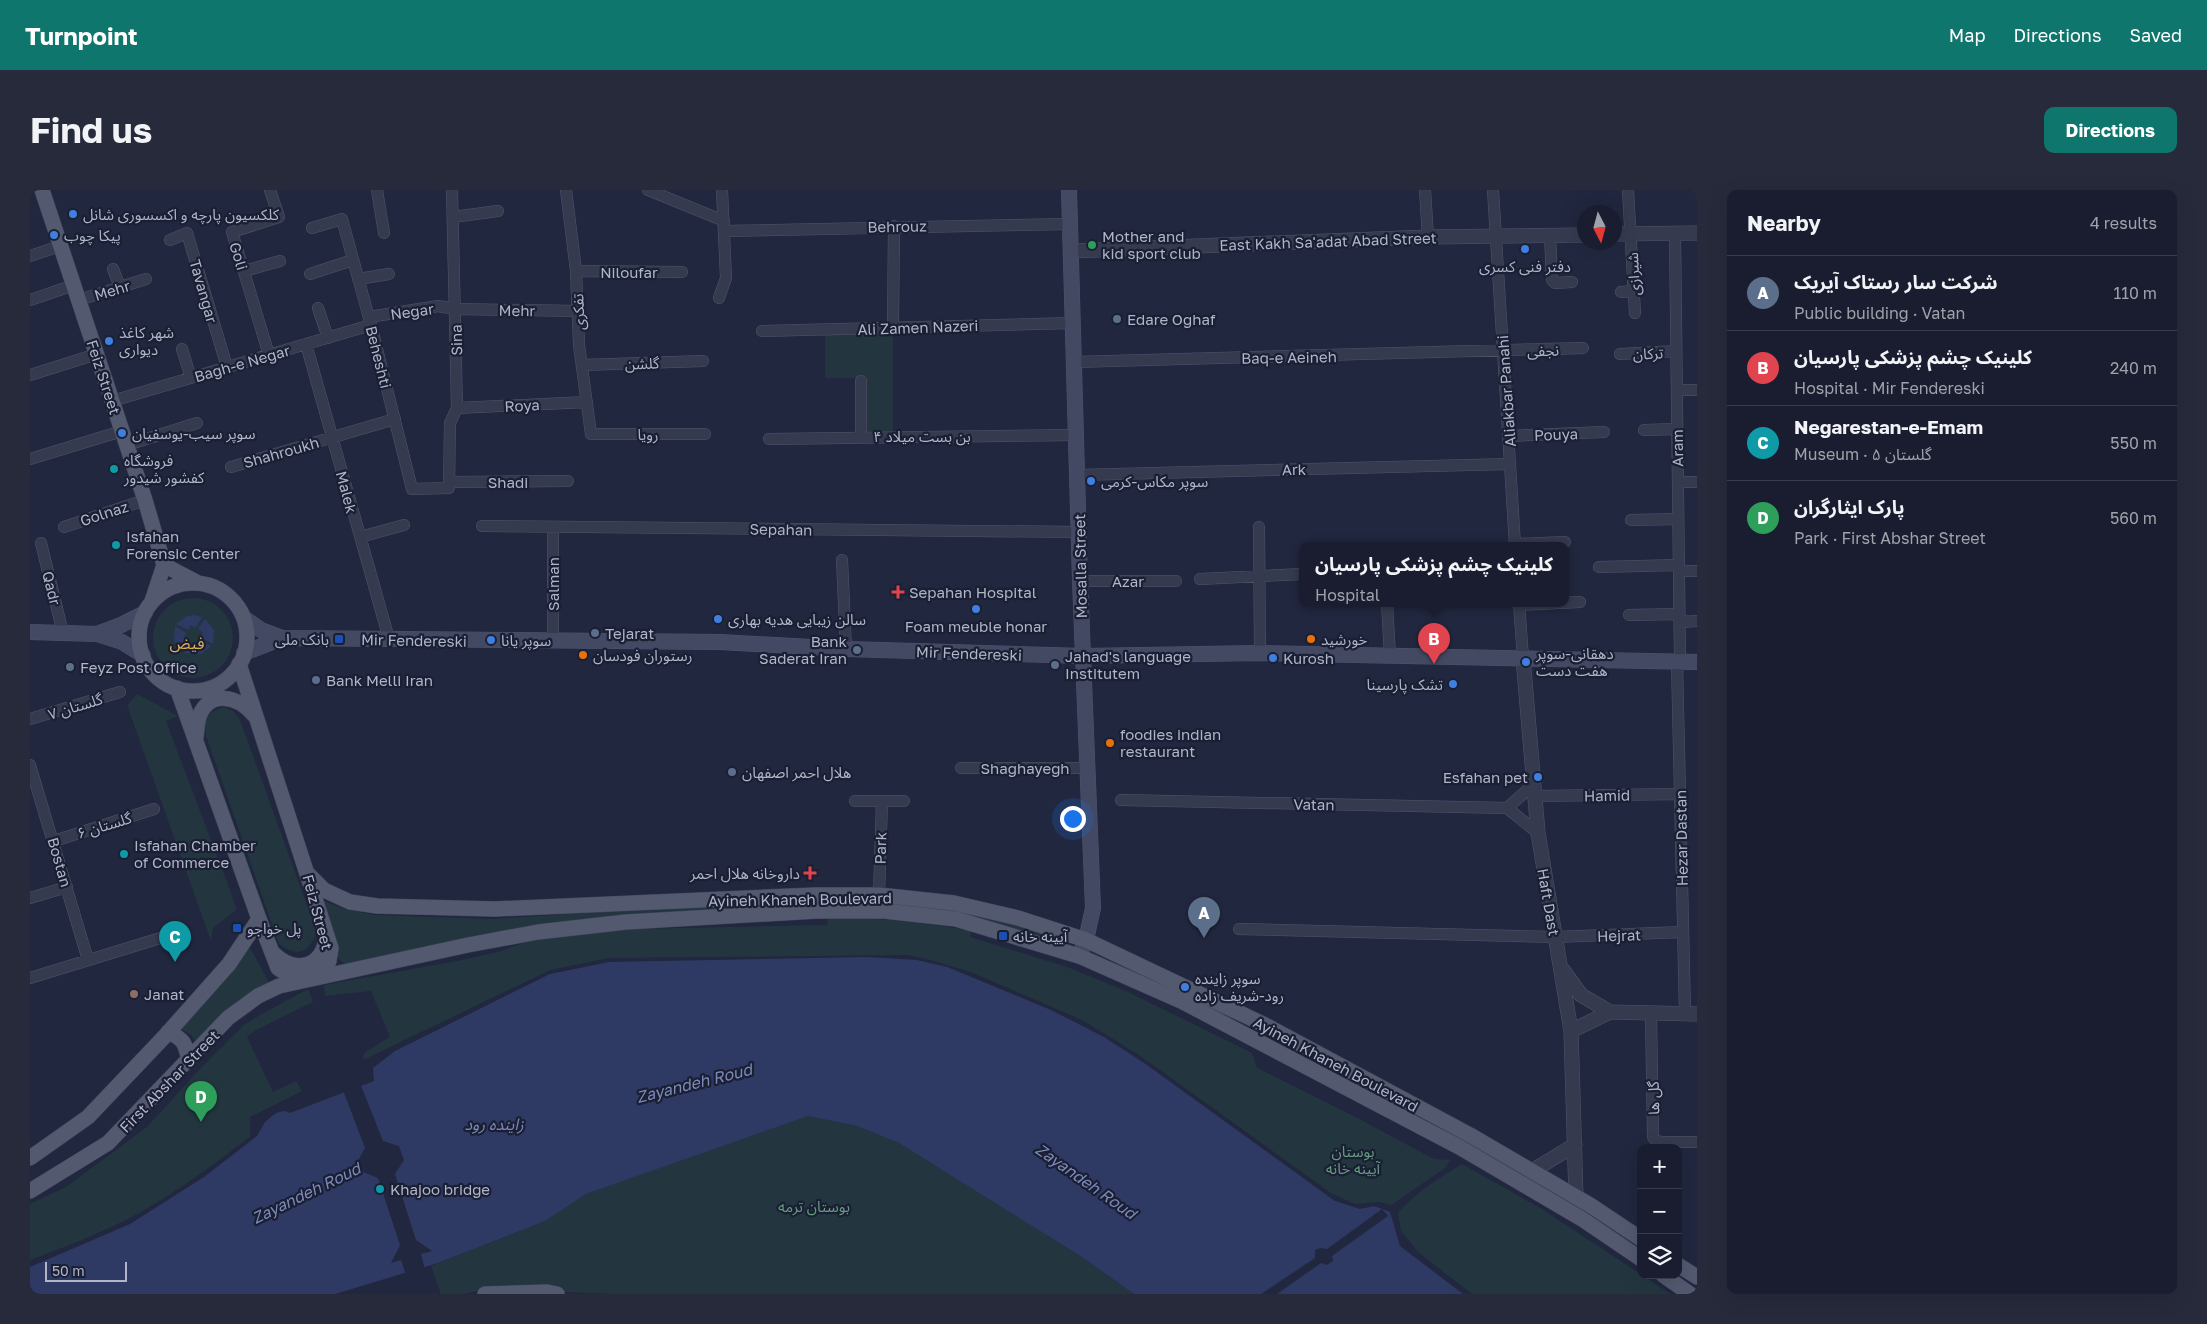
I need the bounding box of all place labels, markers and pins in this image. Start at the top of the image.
place label: کلکسیون پارچه و اکسسوری شانل [83,205,280,225]
marker: کلکسیون پارچه و اکسسوری شانل [67,208,79,220]
place label: پیکا چوب [64,226,121,246]
place label: Mother and kid sport club [1102,227,1201,262]
marker: پیکا چوب [48,229,60,241]
marker: Mother and kid sport club [1086,239,1098,251]
marker: دفتر فنی کسری [1519,243,1531,255]
place label: دفتر فنی کسری [1479,257,1571,276]
place label: Edare Oghaf [1127,310,1216,328]
marker: Edare Oghaf [1111,313,1123,325]
place label: شهر کاغذ دیواری [119,323,174,359]
marker: شهر کاغذ دیواری [103,335,115,347]
place label: سوپر سیب-یوسفیان [132,424,256,444]
marker: سوپر سیب-یوسفیان [116,427,128,439]
place label: فروشگاه کفشور شیدور [123,451,205,487]
marker: فروشگاه کفشور شیدور [108,463,120,475]
place label: سوپر مکاس-کرمی [1101,472,1208,492]
marker: سوپر مکاس-کرمی [1085,475,1097,487]
place label: Isfahan Forensic Center [126,527,240,562]
marker: Isfahan Forensic Center [110,539,122,551]
place label: Sepahan Hospital [909,583,1037,601]
marker: Sepahan Hospital [891,585,905,599]
marker: Foam meuble honar [970,603,982,615]
place label: سالن زیبایی هدیه بهاری [728,610,866,629]
marker: سالن زیبایی هدیه بهاری [712,613,724,625]
place label: Foam meuble honar [905,617,1047,635]
pin: B [1418,623,1450,664]
place label: Tejarat [605,624,654,642]
marker: Tejarat [589,627,601,639]
place label: بانک ملی [275,630,329,649]
place label: خورشید [1321,630,1367,649]
place label: سوپر یانا [501,631,552,651]
place label: Bank Saderat Iran [759,632,848,667]
marker: بانک ملی [333,633,345,645]
marker: خورشید [1305,633,1317,645]
marker: سوپر یانا [485,634,497,646]
marker: Bank Saderat Iran [851,644,863,656]
place label: دهقانی-سوپر هفت دست [1535,644,1614,679]
place label: رستوران فودسان [593,646,693,665]
place label: Jahad's language Institutem [1065,647,1191,682]
marker: رستوران فودسان [577,649,589,661]
place label: Kurosh [1283,649,1334,667]
marker: Kurosh [1267,652,1279,664]
marker: دهقانی-سوپر هفت دست [1520,656,1532,668]
place label: Feyz Post Office [80,658,197,676]
marker: Jahad's language Institutem [1049,659,1061,671]
marker: Feyz Post Office [64,661,76,673]
place label: Bank Melli Iran [326,671,433,689]
marker: Bank Melli Iran [310,674,322,686]
place label: تشک پارسینا [1367,675,1443,695]
marker: تشک پارسینا [1447,678,1459,690]
place label: foodies indian restaurant [1120,725,1221,760]
marker: foodies indian restaurant [1104,737,1116,749]
place label: هلال احمر اصفهان [742,763,851,782]
marker: هلال احمر اصفهان [726,766,738,778]
place label: Esfahan pet [1443,768,1528,786]
marker: Esfahan pet [1532,771,1544,783]
place label: Isfahan Chamber of Commerce [134,836,256,871]
marker: Isfahan Chamber of Commerce [118,848,130,860]
place label: داروخانه هلال احمر [689,864,800,883]
marker: داروخانه هلال احمر [804,867,816,879]
pin: A [1188,897,1220,938]
place label: پل خواجو [247,919,302,939]
pin: C [159,921,191,962]
marker: پل خواجو [231,922,243,934]
place label: آیینه خانه [1013,927,1068,945]
marker: آیینه خانه [997,930,1009,942]
place label: سوپر زاینده رود-شریف زاده [1195,969,1284,1005]
marker: سوپر زاینده رود-شریف زاده [1179,981,1191,993]
place label: Janat [144,985,184,1003]
marker: Janat [128,988,140,1000]
pin: D [185,1081,217,1122]
place label: Khajoo bridge [390,1180,490,1198]
marker: Khajoo bridge [374,1183,386,1195]

